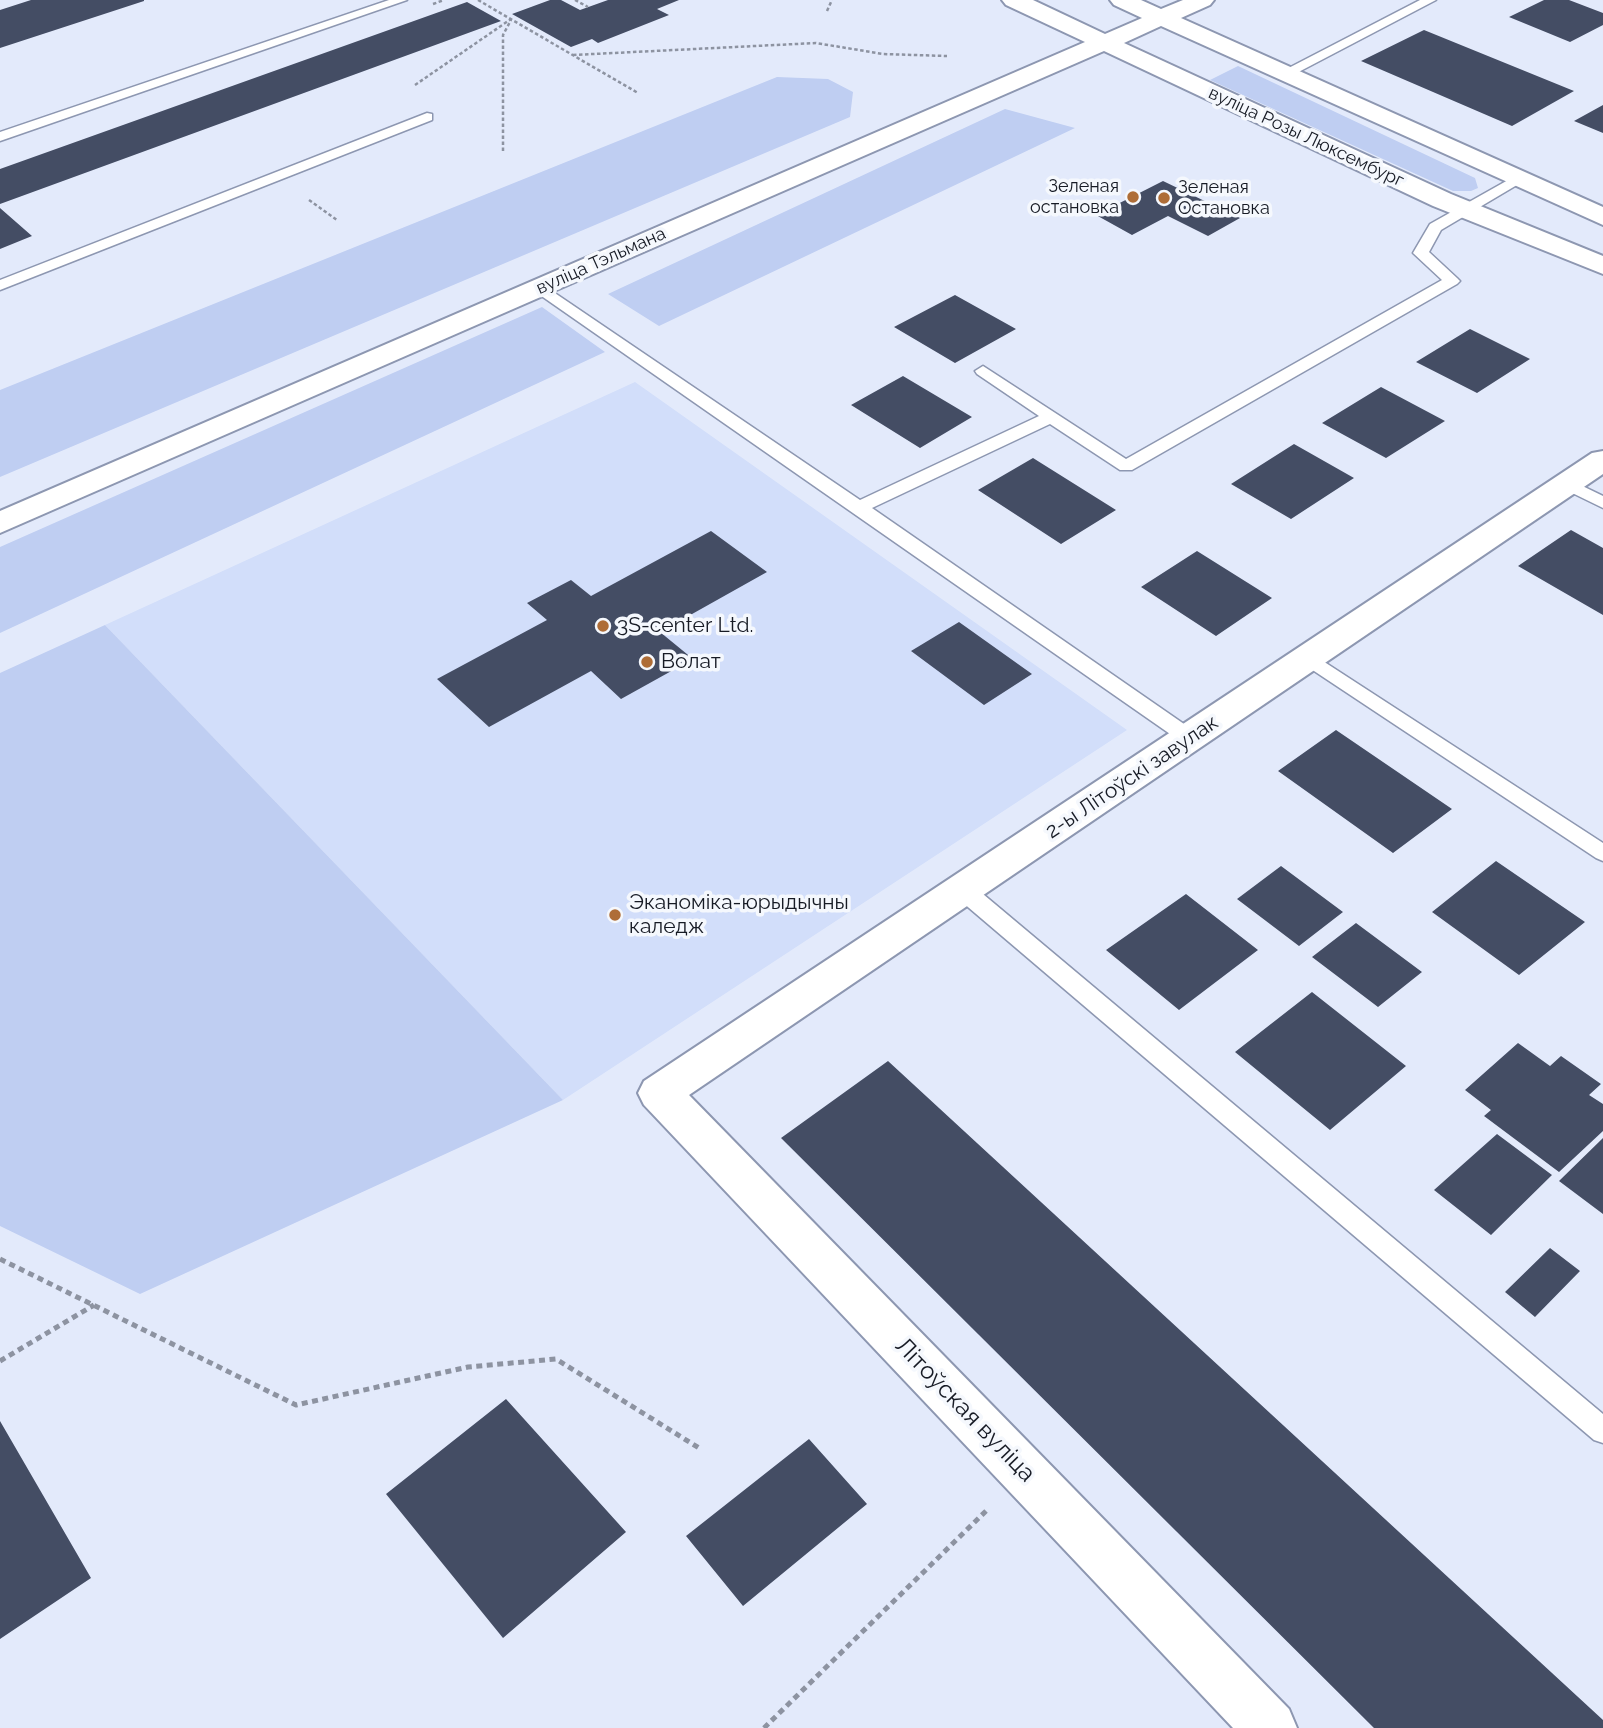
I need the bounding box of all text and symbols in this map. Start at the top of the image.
street label: вуліца Розы Люксембург [1205,82,1407,192]
place label: Зеленая остановка [1030,176,1119,218]
place label: Зеленая Остановка [1178,177,1270,220]
marker: Зеленая остановка [1125,189,1141,205]
marker: Зеленая Остановка [1156,190,1172,206]
street label: вуліца Тэльмана [533,223,669,299]
place label: 3S-center Ltd. [617,613,754,639]
marker: 3S-center Ltd. [595,618,611,634]
place label: Волат [661,649,721,675]
marker: Волат [639,654,655,670]
street label: 2-ы Літоўскі завулак [1041,710,1223,844]
place label: Эканоміка-юрыдычны каледж [629,890,849,940]
marker: Эканоміка-юрыдычны каледж [607,907,623,923]
street label: Літоўская вуліца [889,1332,1041,1488]

